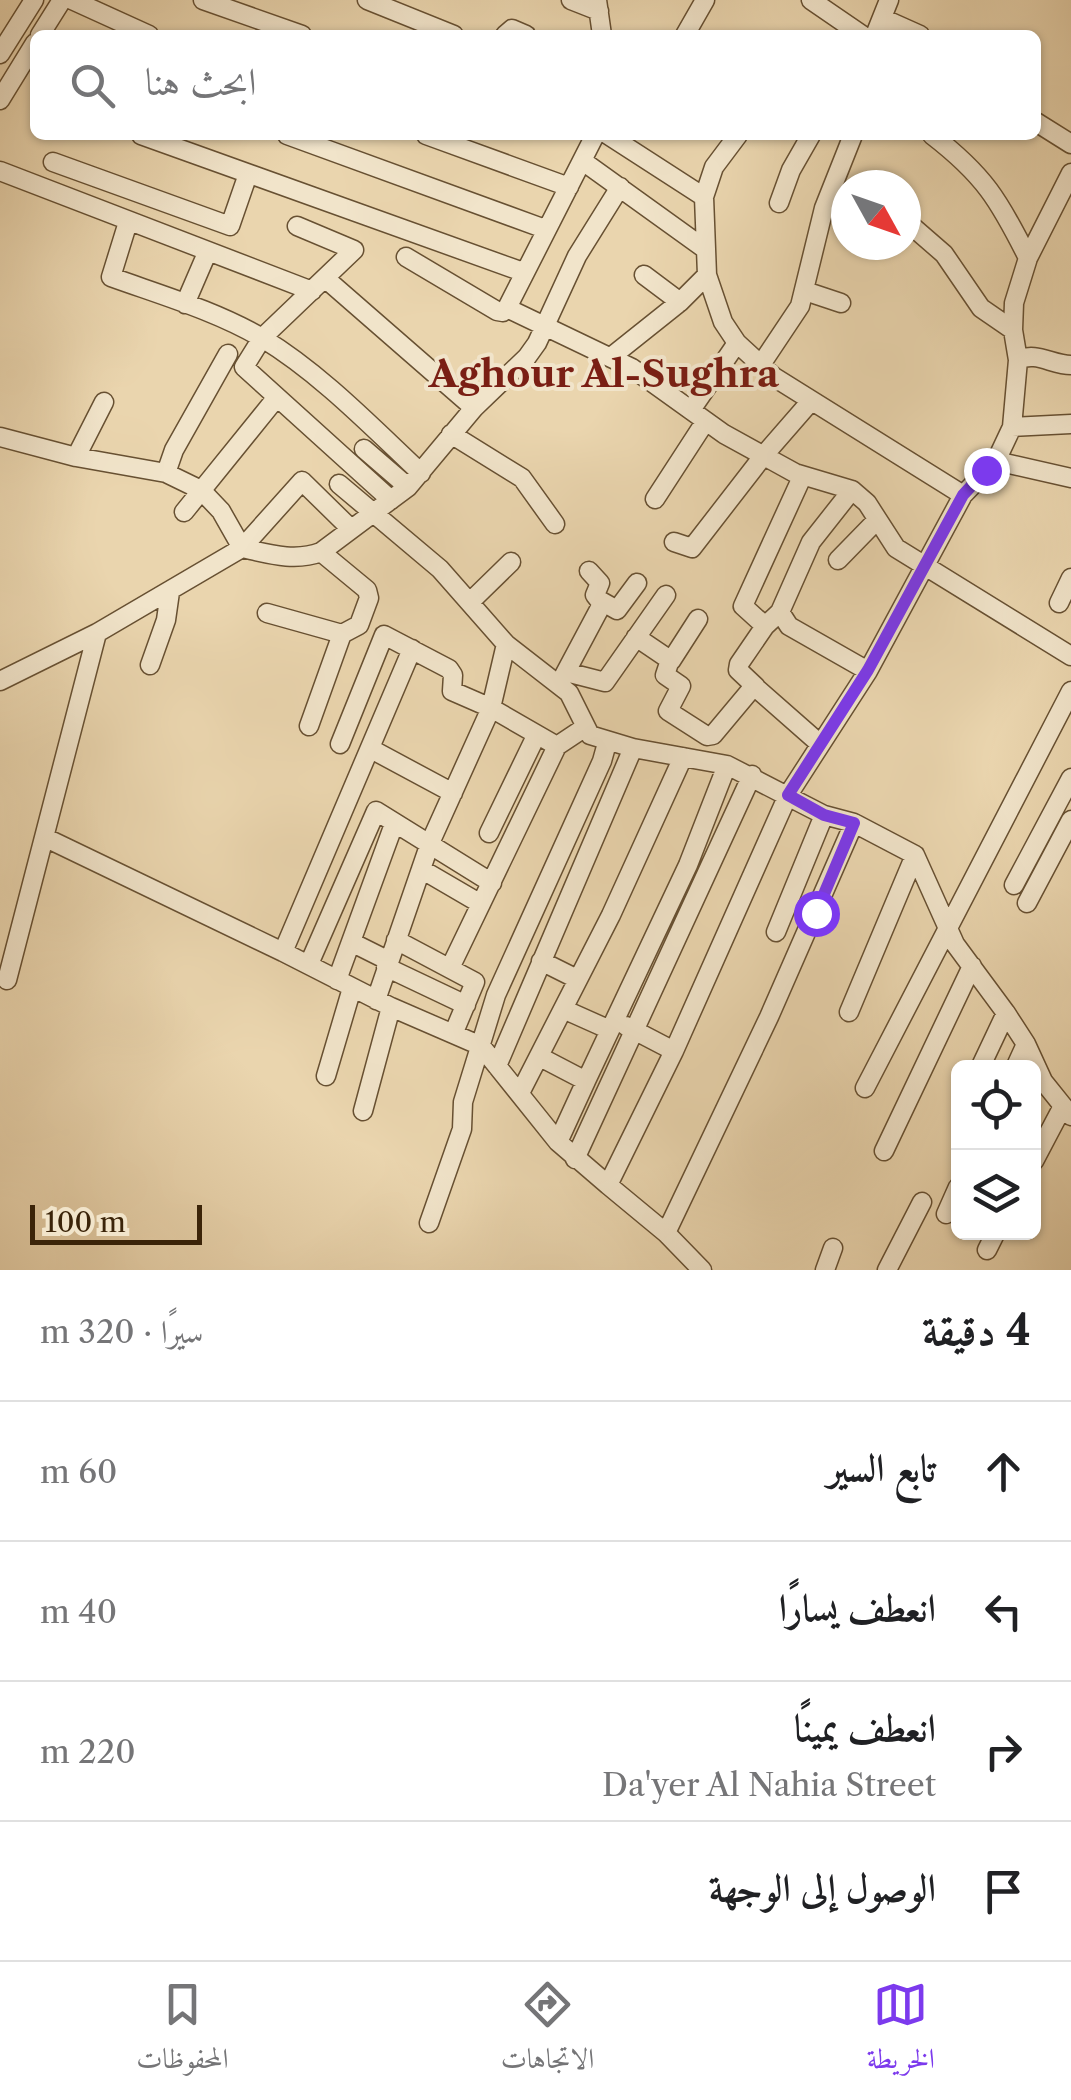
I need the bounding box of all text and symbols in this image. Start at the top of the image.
search box [30,30,1041,140]
icon: search [65,58,120,113]
text: ابحث هنا [145,58,256,105]
north arrow [831,170,921,260]
district label: Aghour Al-Sughra [428,350,780,397]
route end [964,448,1010,494]
route start [794,891,840,937]
map controls [951,1060,1041,1240]
button: locate [951,1060,1041,1150]
button: layers [951,1150,1041,1240]
scale bar [30,1200,202,1244]
text: 100 m [45,1205,126,1239]
text: 4 دقيقة [922,1304,1031,1356]
text: سيرًا · 320 m [40,1312,203,1351]
text: تابع السير [827,1444,936,1491]
icon: ahead [976,1444,1031,1499]
text: 60 m [40,1452,117,1491]
text: انعطف يسارًا [779,1584,936,1631]
icon: left [976,1584,1031,1639]
text: 40 m [40,1592,117,1631]
text: انعطف يمينًا [794,1704,936,1751]
icon: right [976,1724,1031,1779]
text: 220 m [40,1732,135,1771]
text: Da'yer Al Nahia Street [602,1765,936,1804]
text: الوصول إلى الوجهة [709,1864,936,1911]
icon: arrive [976,1864,1031,1919]
tab: المحفوظات [136,1977,228,2086]
tab: الاتجاهات [501,1977,594,2086]
tab: الخريطة [867,1977,935,2086]

